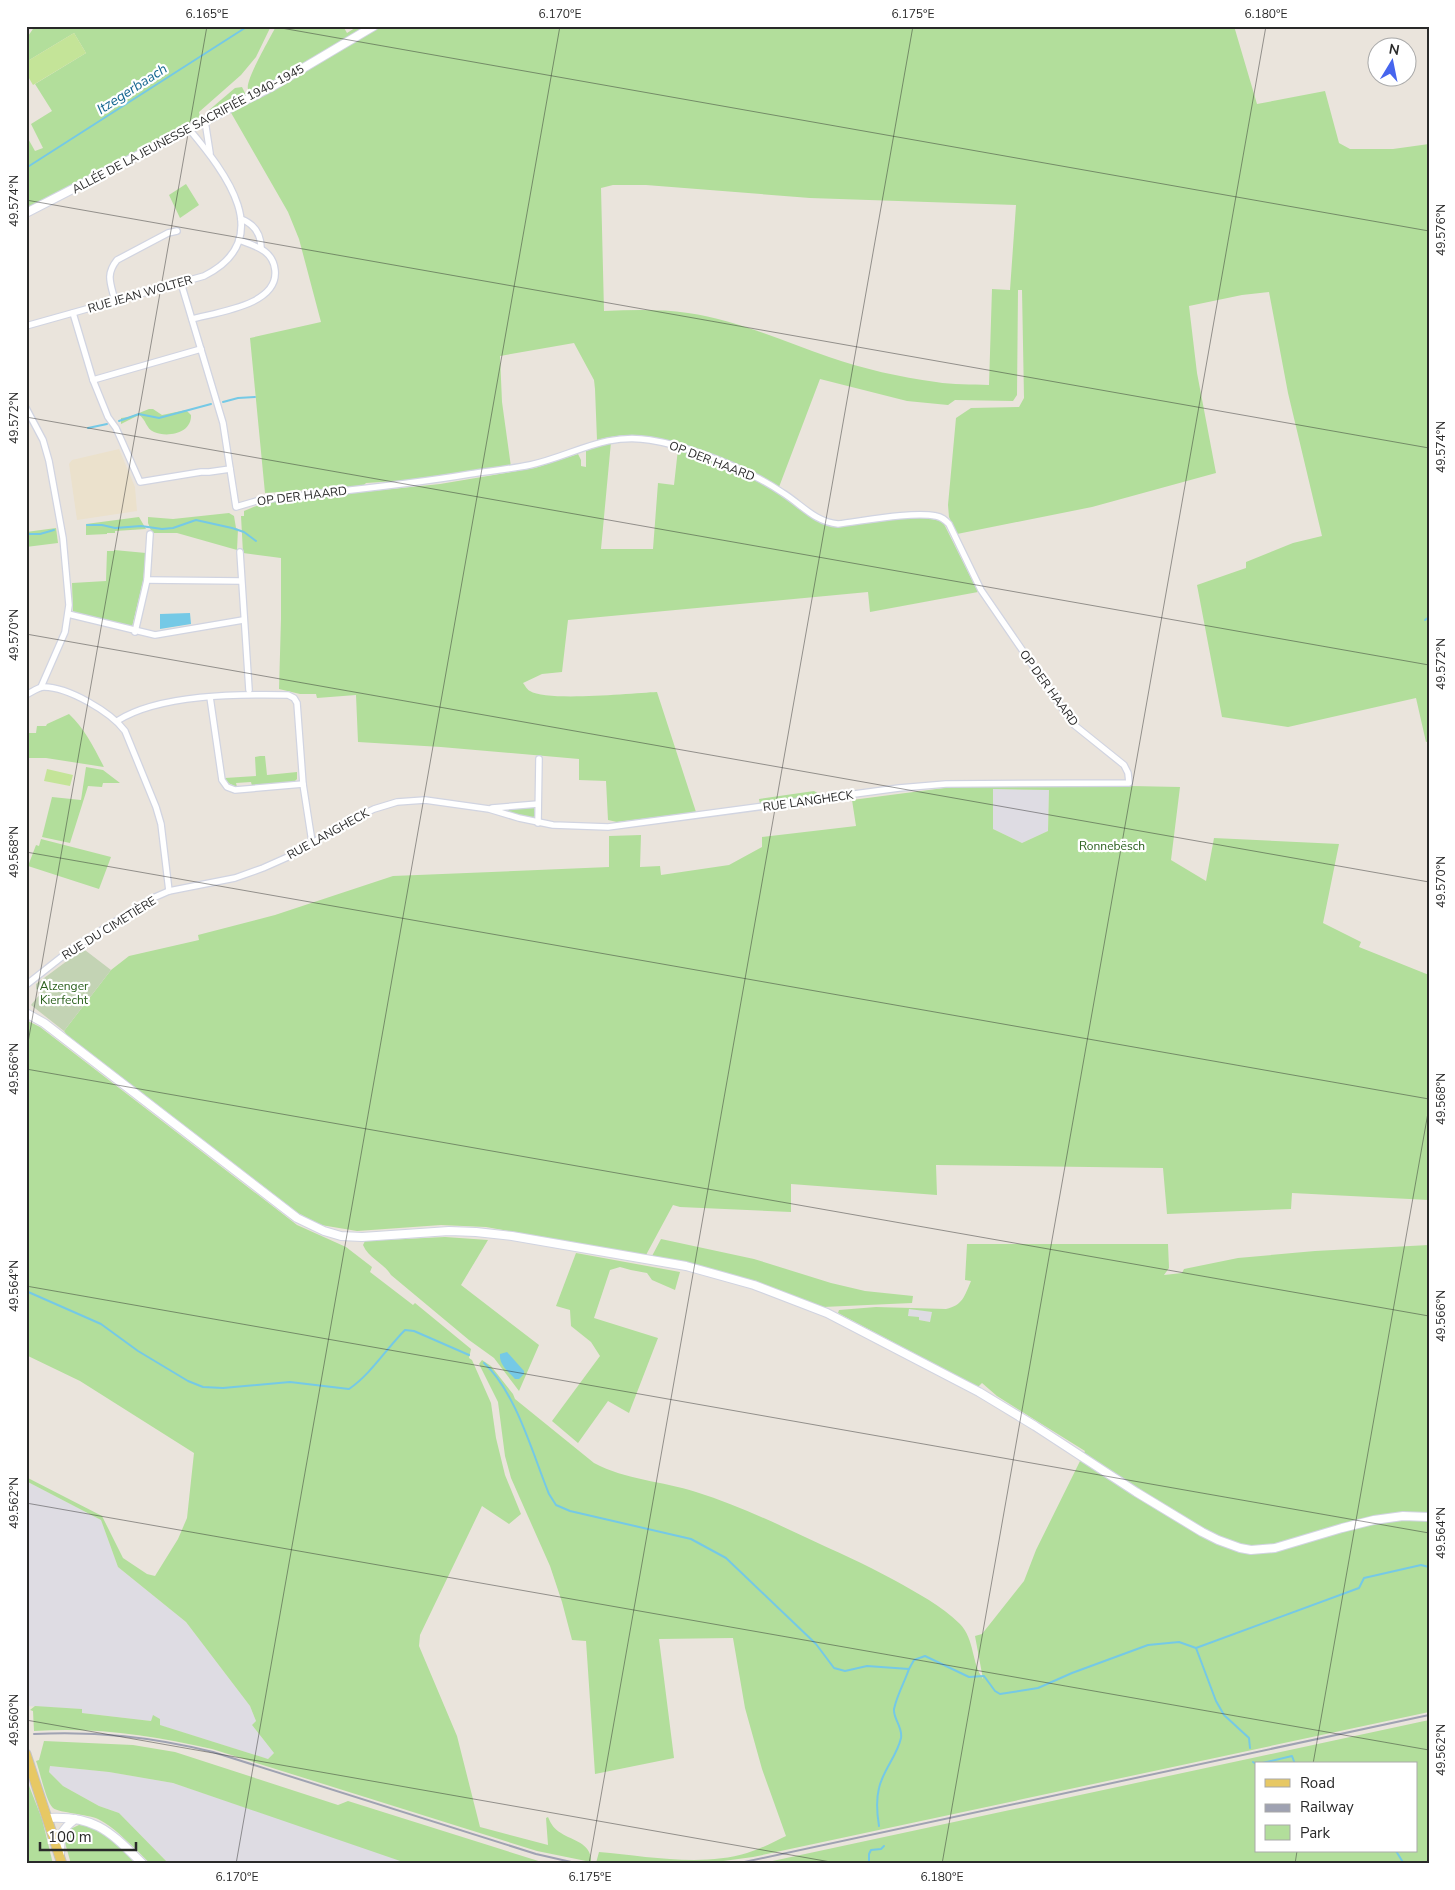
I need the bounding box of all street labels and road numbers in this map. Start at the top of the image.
street label: ALLÉE DE LA JEUNESSE SACRIFIÉE 1940-1945 [69,61,307,197]
street label: RUE JEAN WOLTER [86,271,194,317]
street label: OP DER HAARD [667,437,757,485]
street label: OP DER HAARD [256,483,348,509]
street label: OP DER HAARD [1016,647,1082,729]
street label: RUE LANGHECK [762,787,855,815]
street label: RUE LANGHECK [284,805,372,863]
street label: RUE DU CIMETIÈRE [59,893,159,963]

